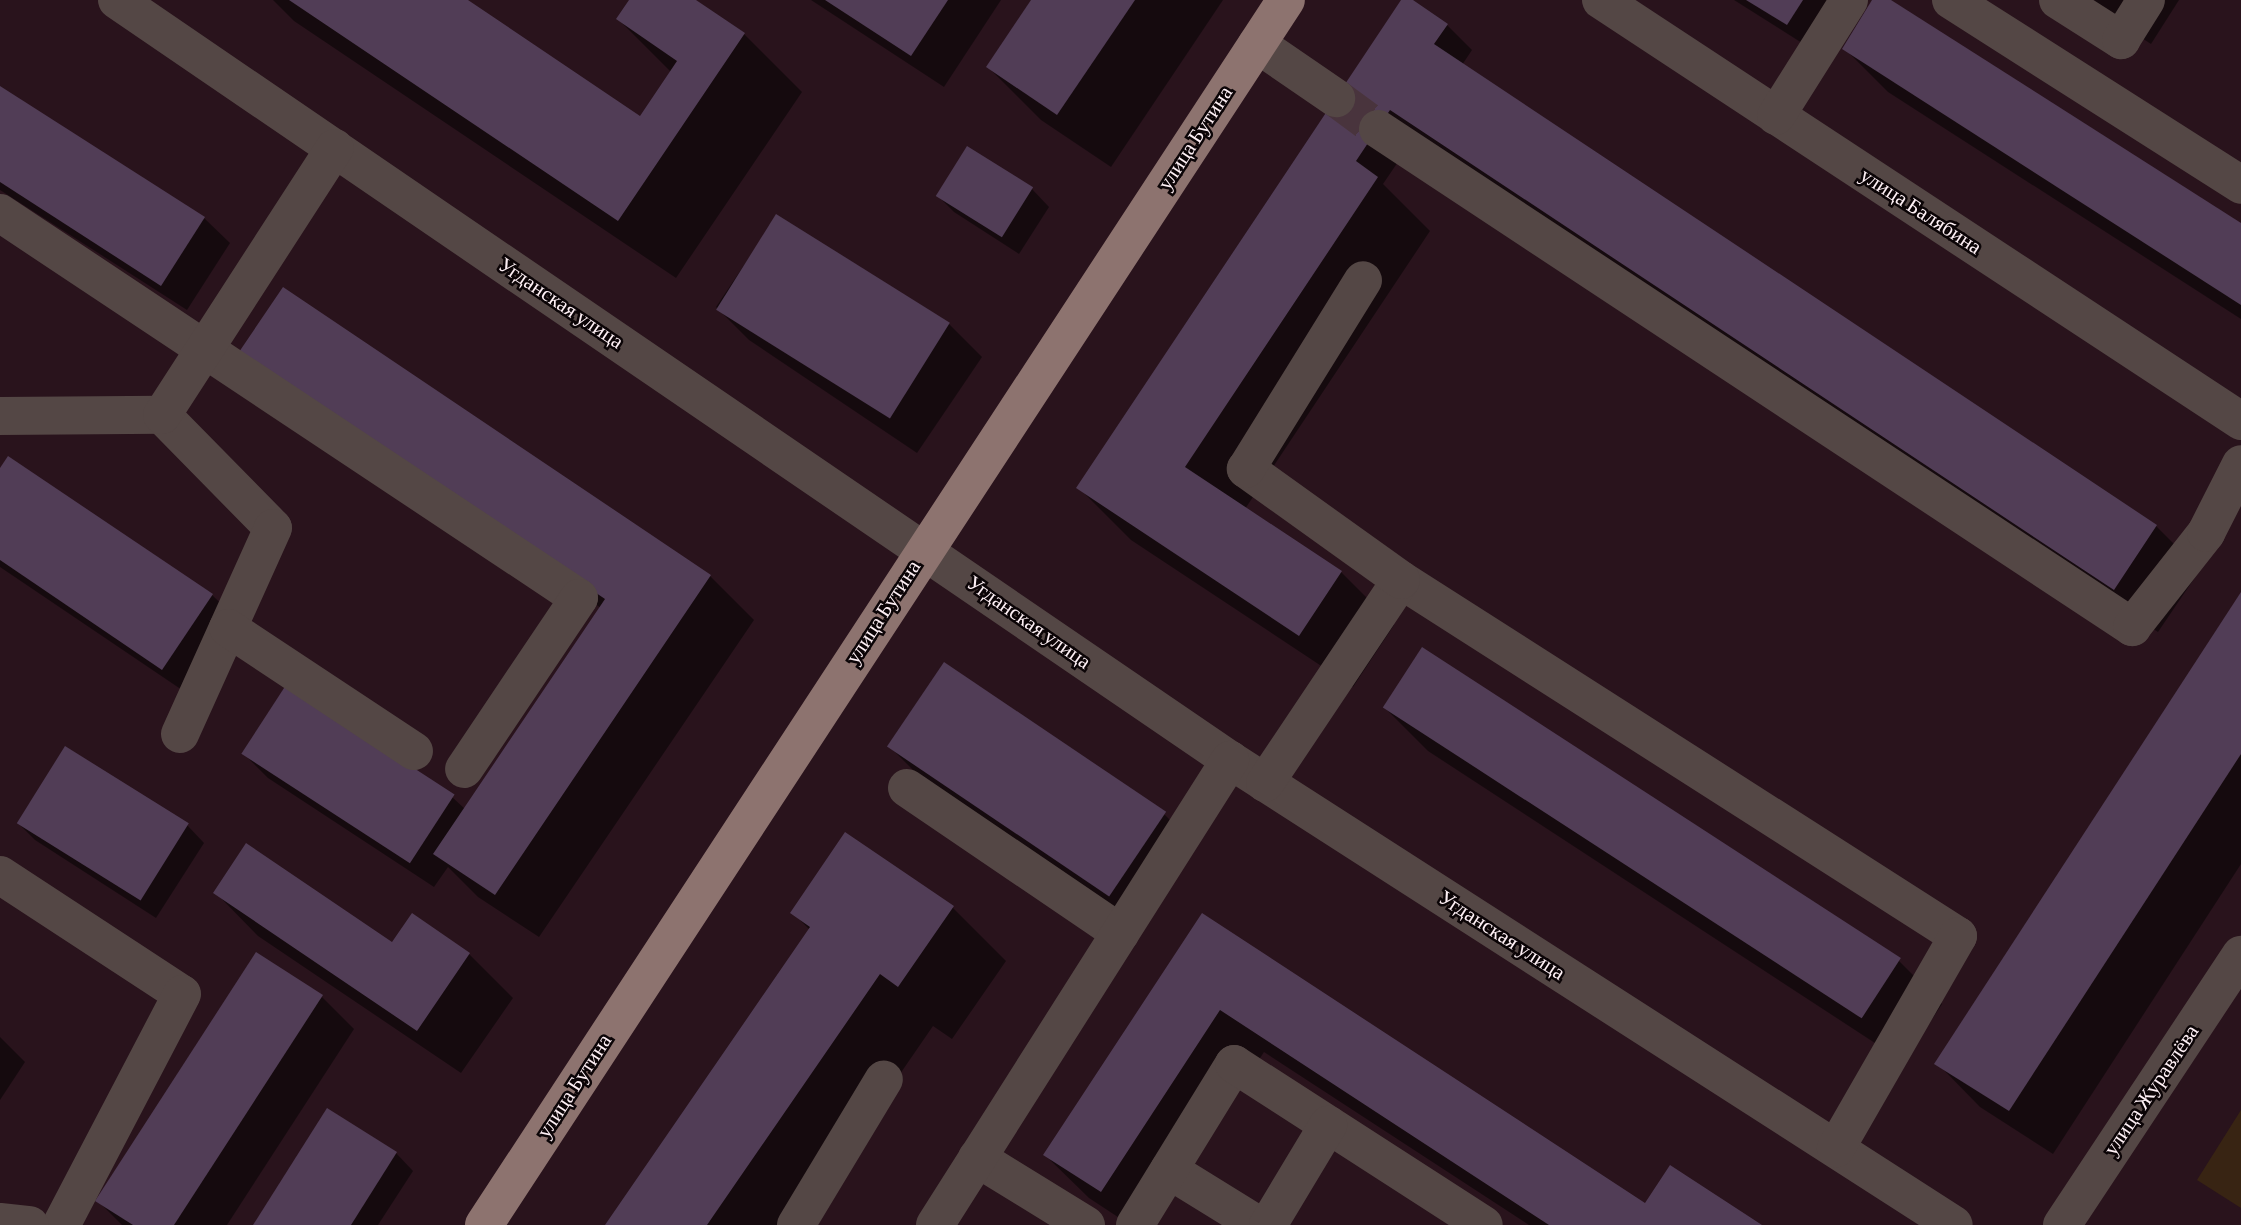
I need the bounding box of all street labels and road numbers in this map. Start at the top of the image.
street label: улица Бутина [1152,81,1238,195]
street label: улица Балябина [1855,162,1987,260]
street label: Угданская улица [494,252,628,354]
street label: улица Бутина [840,555,926,669]
street label: Угданская улица [962,570,1096,674]
street label: Угданская улица [1434,885,1570,985]
street label: улица Журавлёва [2098,1020,2204,1160]
street label: улица Бутина [531,1029,617,1143]

